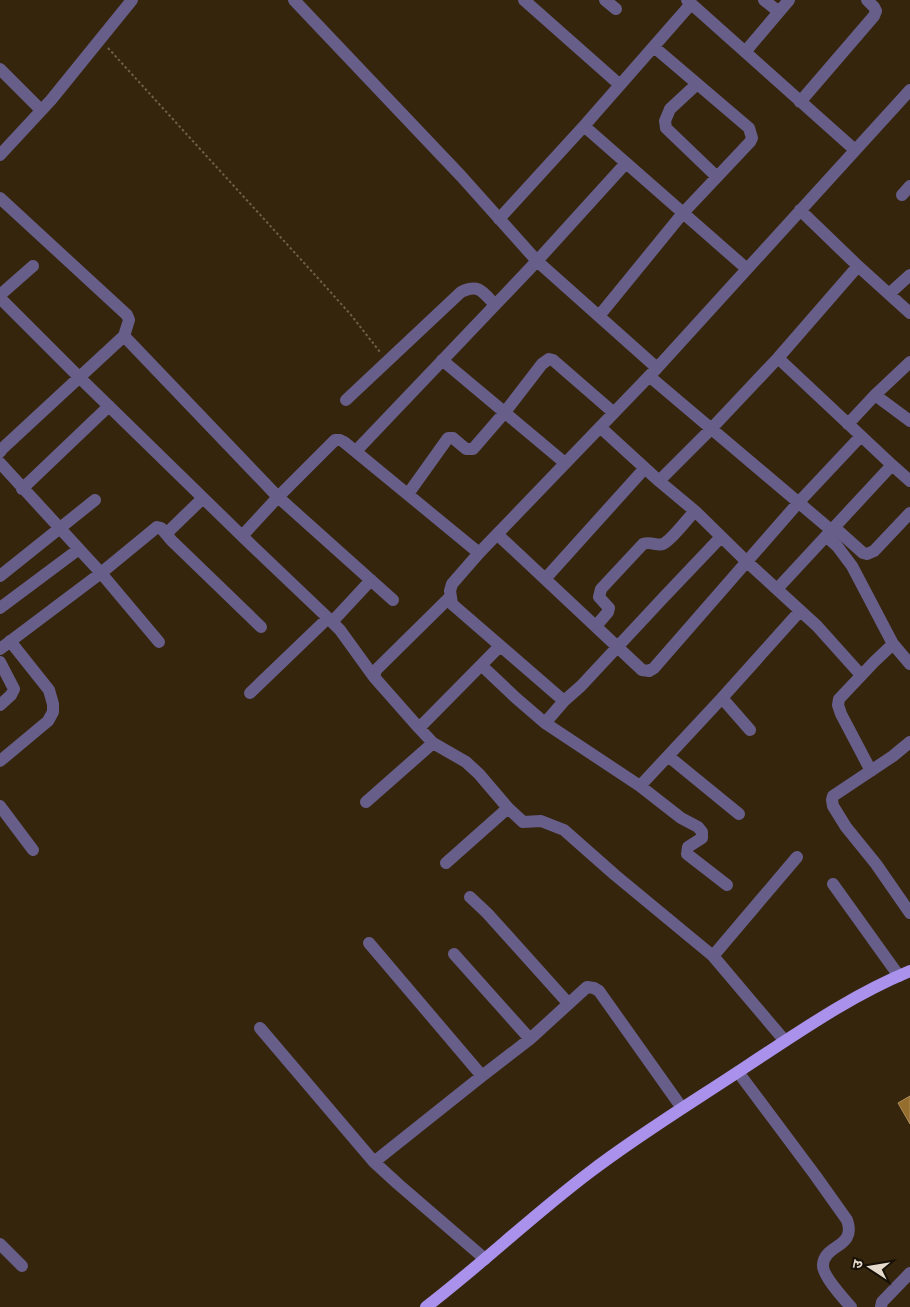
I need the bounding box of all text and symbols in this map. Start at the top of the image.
north arrow [845,1242,895,1292]
text: उ [848,1258,867,1270]

